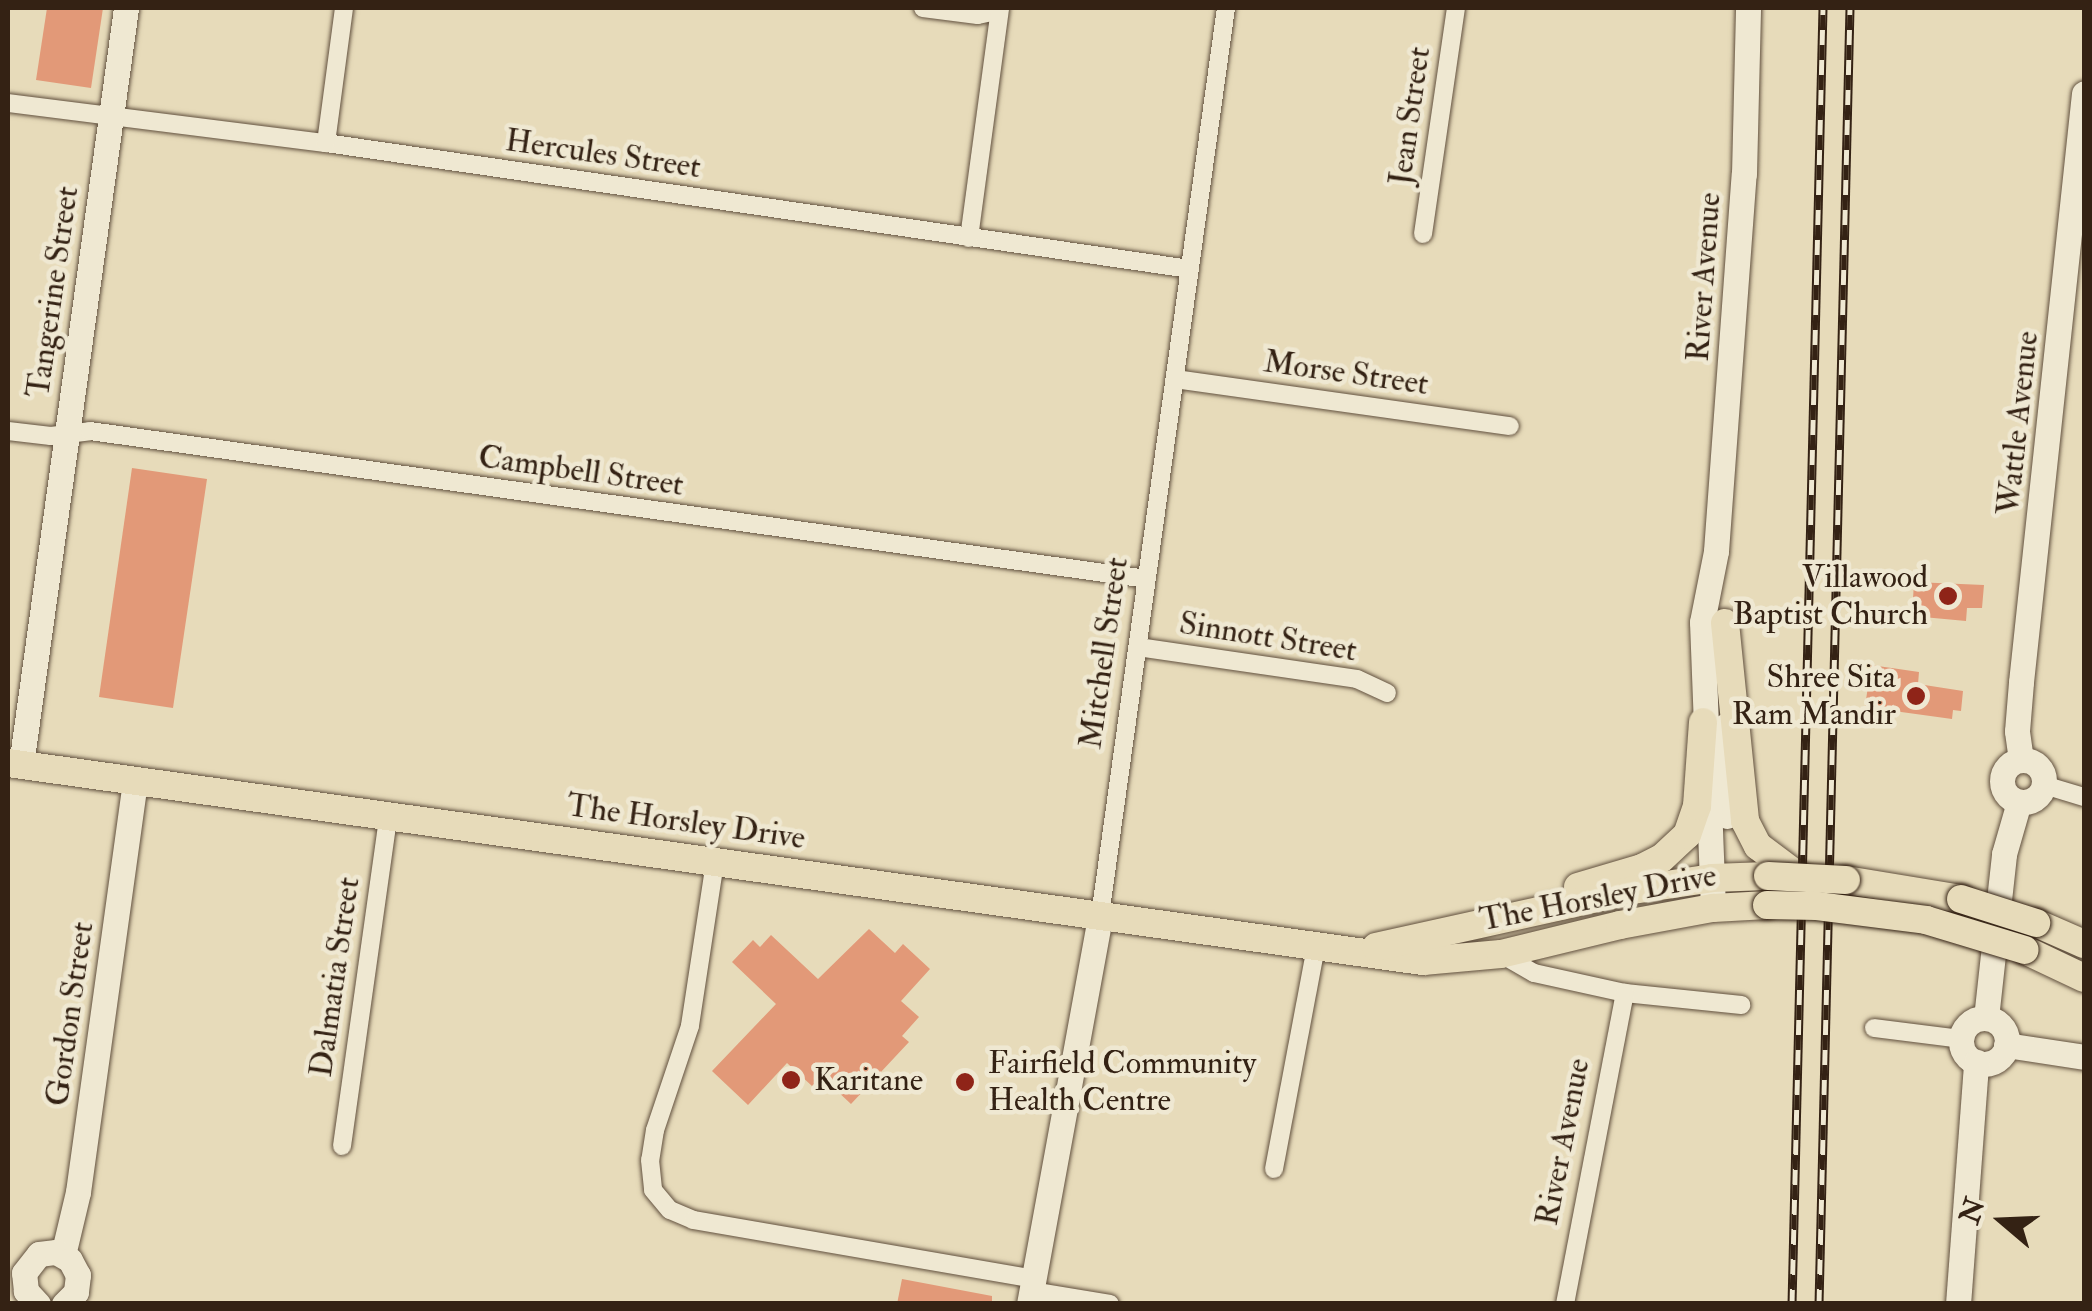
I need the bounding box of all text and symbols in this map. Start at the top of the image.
street label: Jean Street [1381,44,1439,188]
street label: Hercules Street [503,121,703,187]
street label: Tangerine Street [19,184,87,400]
street label: River Avenue [1679,191,1729,363]
street label: Wattle Avenue [1989,329,2047,517]
street label: Morse Street [1261,342,1431,404]
street label: Campbell Street [476,438,686,504]
street label: Mitchell Street [1072,555,1136,751]
place label: Villawood Baptist Church [1733,559,1928,634]
marker: Villawood Baptist Church [1937,585,1959,607]
street label: Sinnott Street [1177,604,1359,670]
place label: Shree Sita Ram Mandir [1732,659,1896,734]
marker: Shree Sita Ram Mandir [1905,685,1927,707]
street label: The Horsley Drive [564,786,808,858]
street label: The Horsley Drive [1476,856,1720,940]
street label: Dalmatia Street [302,875,368,1079]
street label: Gordon Street [38,919,102,1109]
place label: Fairfield Community Health Centre [988,1045,1256,1120]
street label: River Avenue [1528,1055,1598,1229]
place label: Karitane [814,1061,923,1099]
marker: Karitane [778,1067,804,1093]
marker: Fairfield Community Health Centre [952,1069,978,1095]
north arrow [1952,1171,2052,1271]
text: N [1953,1194,1994,1229]

